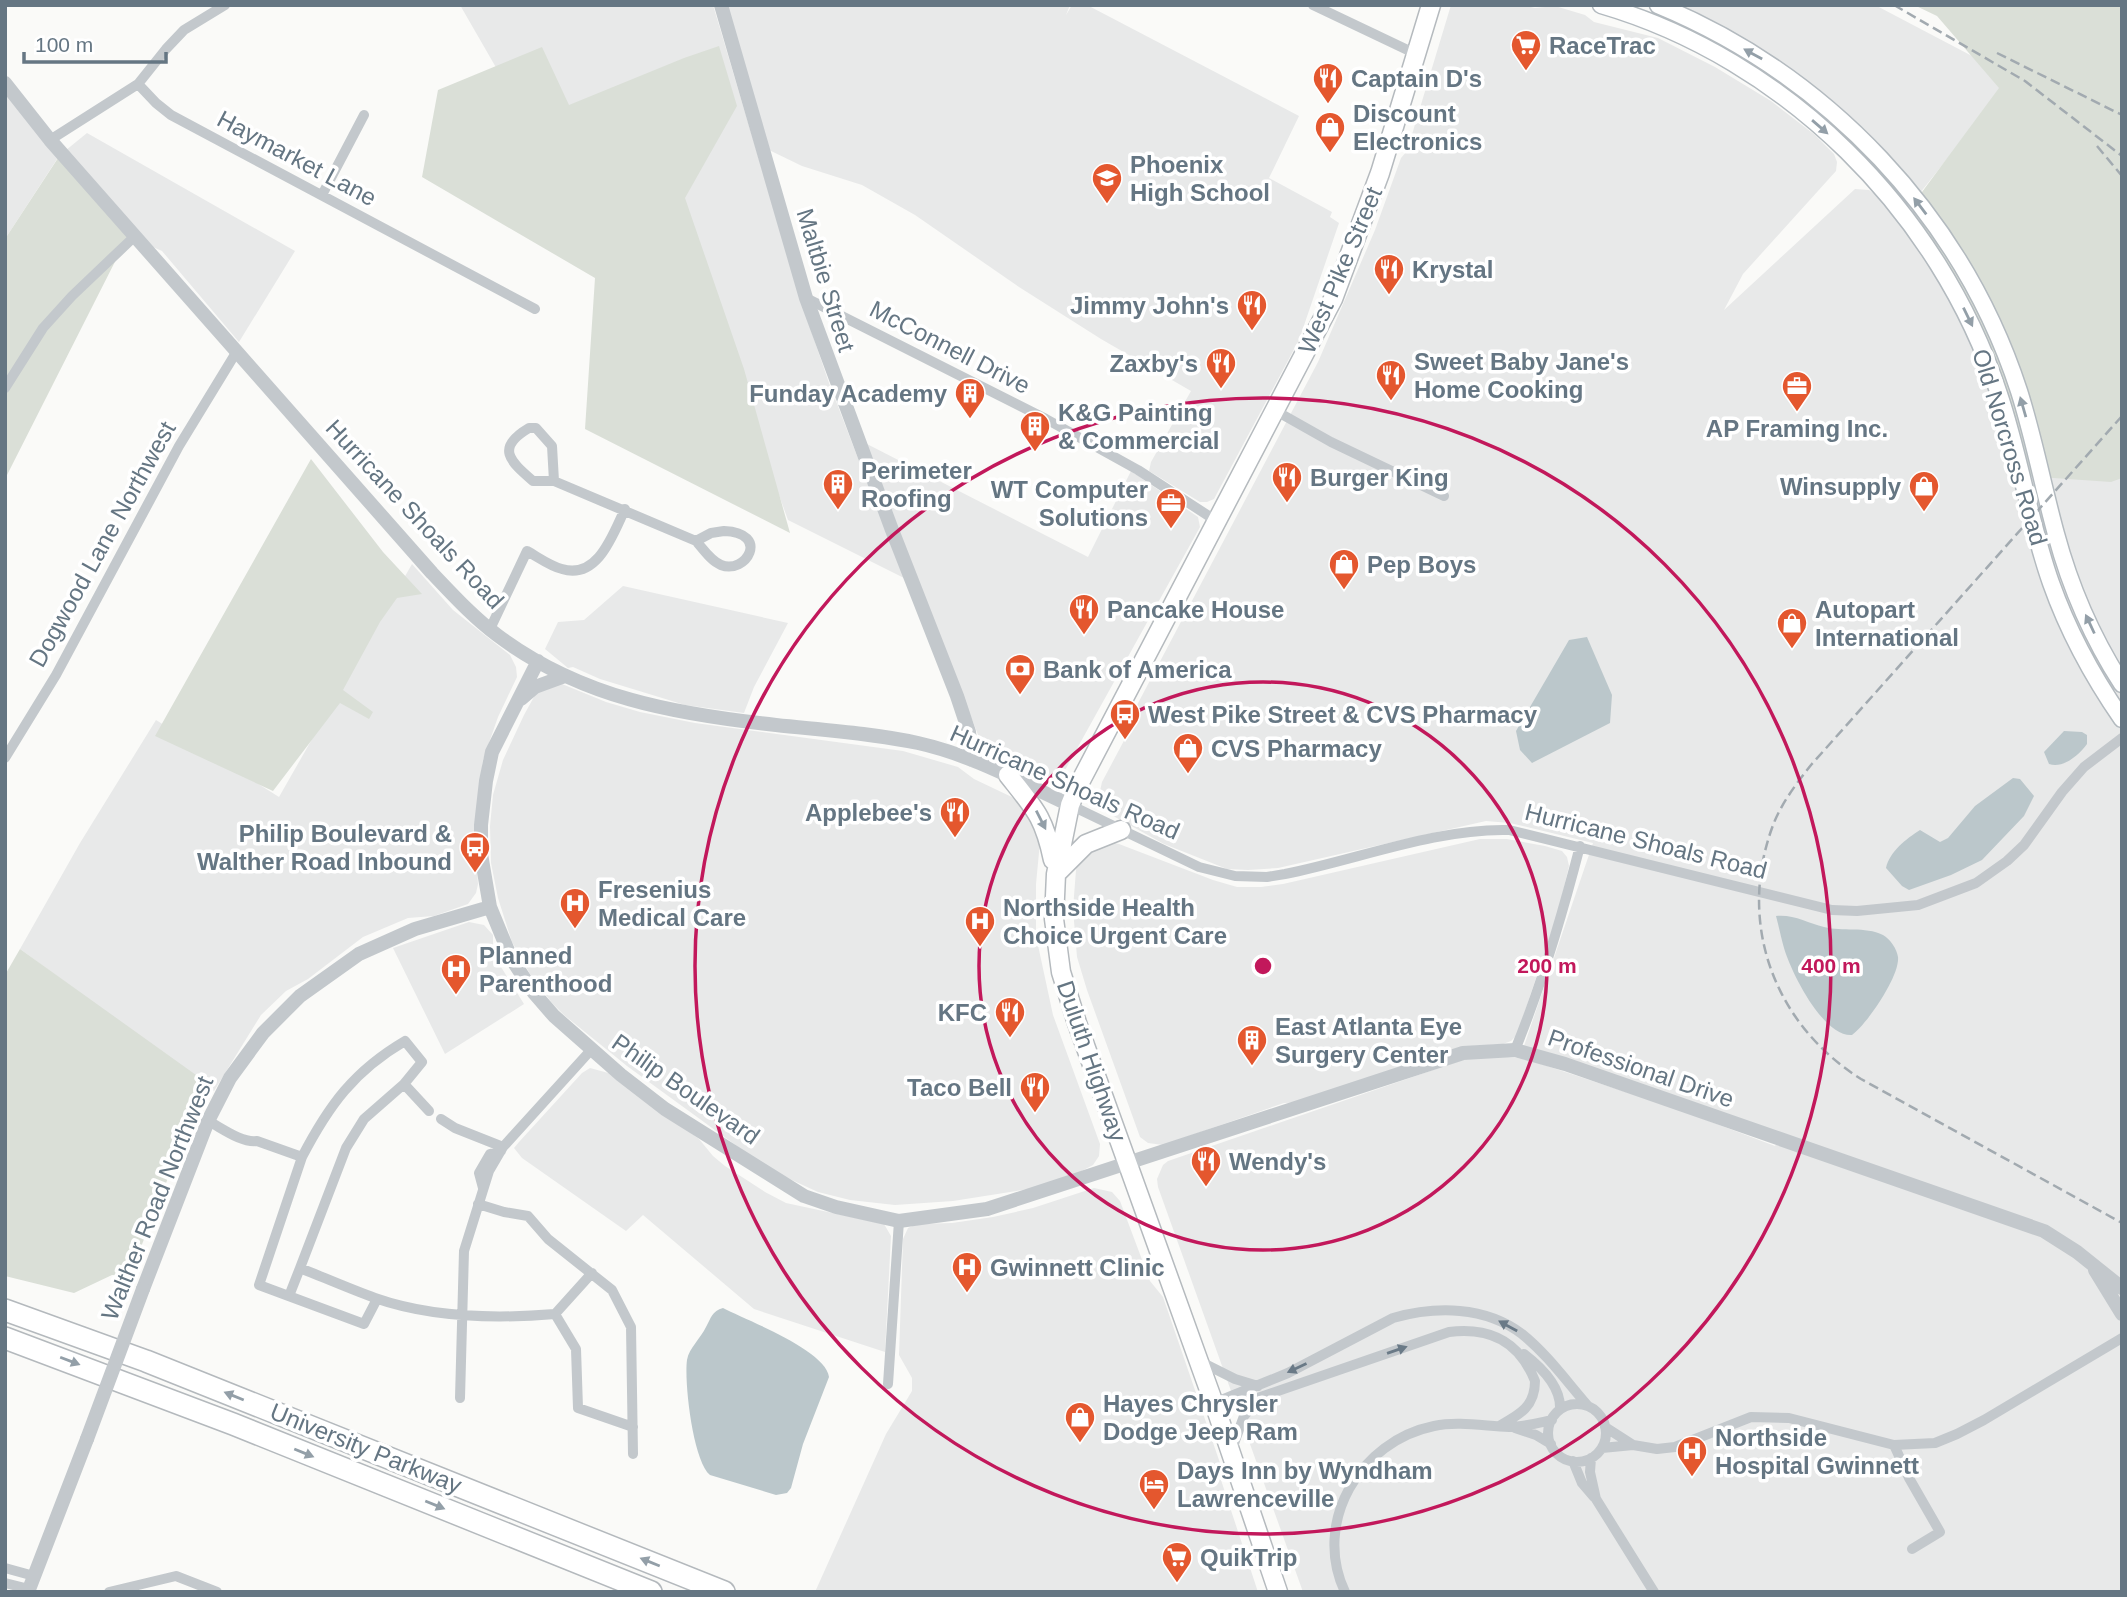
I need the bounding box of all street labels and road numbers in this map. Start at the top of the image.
street label: Haymarket Lane [213,105,381,211]
street label: West Pike Street [1293,182,1387,357]
street label: Maltbie Street [791,205,861,355]
street label: McConnell Drive [865,295,1035,399]
street label: Old Norcross Road [1967,345,2053,549]
street label: Hurricane Shoals Road [321,414,509,614]
street label: Dogwood Lane Northwest [23,416,181,671]
street label: Hurricane Shoals Road [946,719,1184,845]
street label: Hurricane Shoals Road [1522,798,1770,884]
street label: Duluth Highway [1052,977,1132,1145]
street label: Professional Drive [1545,1024,1737,1112]
street label: Philip Boulevard [607,1028,765,1150]
street label: Walther Road Northwest [96,1072,218,1324]
street label: University Parkway [266,1397,466,1499]

